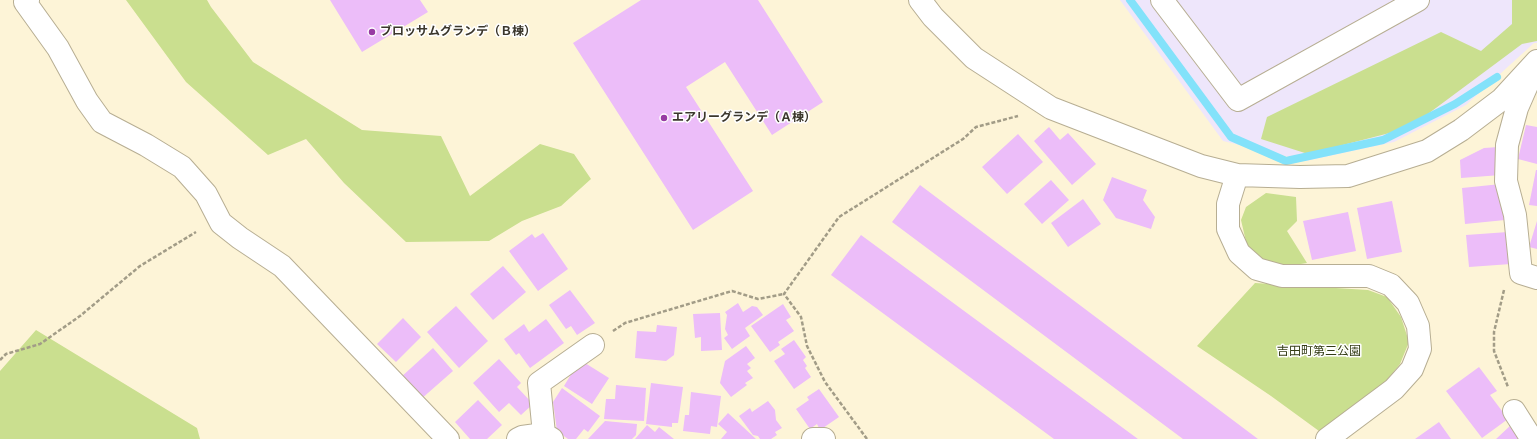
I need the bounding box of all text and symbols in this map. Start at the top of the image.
place label: ブロッサムグランデ（Ｂ棟） [380,25,536,39]
marker: ブロッサムグランデ（Ｂ棟） [367,27,377,37]
place label: エアリーグランデ（Ａ棟） [672,111,816,125]
marker: エアリーグランデ（Ａ棟） [659,113,669,123]
park label: 吉田町第三公園 [1277,345,1361,359]

